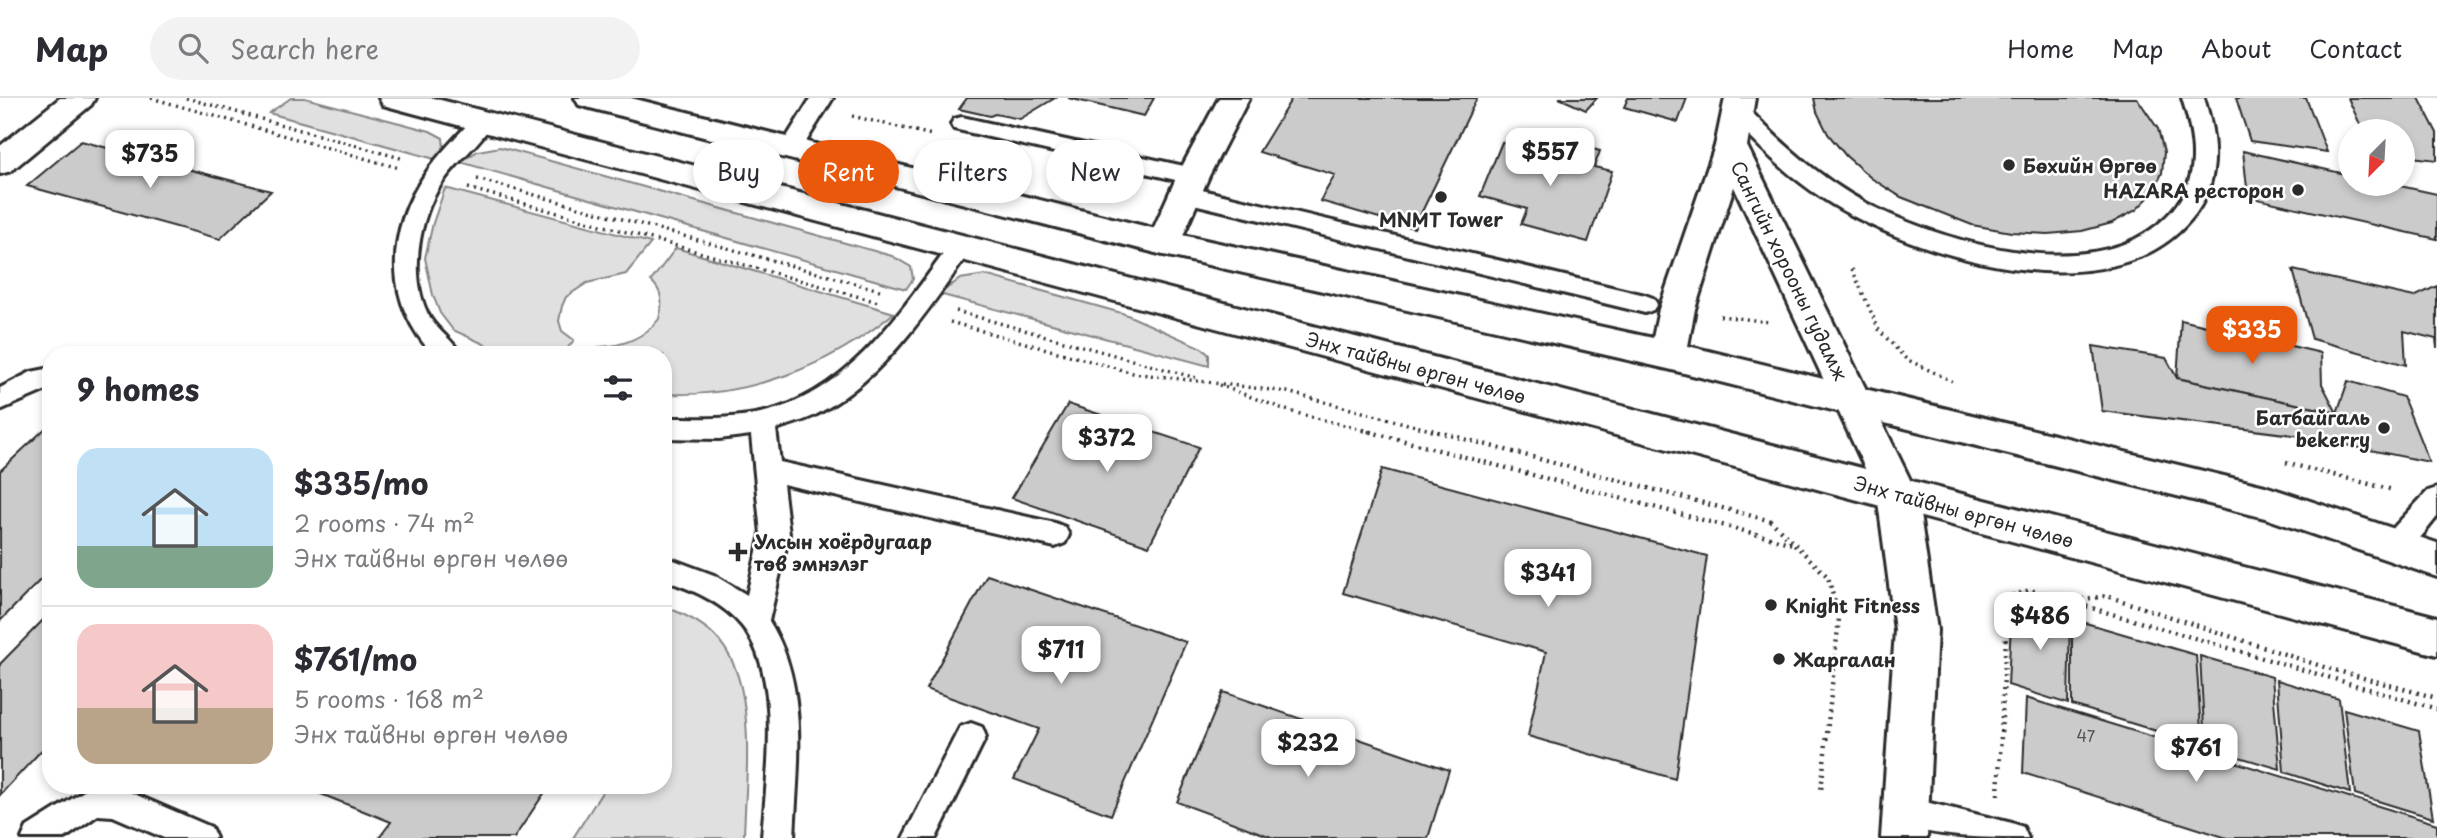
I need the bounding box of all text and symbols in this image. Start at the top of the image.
search box [150,17,640,80]
text: Map [35,23,108,73]
icon: search [174,29,212,67]
text: Search here [230,29,379,68]
text: Home [2007,30,2074,66]
text: Map [2112,30,2163,66]
text: About [2201,30,2271,66]
text: Contact [2309,30,2402,66]
north arrow [2338,119,2415,196]
map controls [2338,119,2415,196]
pin: $557 [1509,129,1591,188]
pin: $735 [109,130,191,190]
text: $557 [1522,133,1578,168]
text: $735 [121,135,179,170]
chip: Buy [693,140,784,203]
chip: Rent [798,140,899,203]
chip: Filters [913,140,1032,203]
chip: New [1046,140,1144,203]
place label: Бөхийн Өргөө [2023,151,2157,179]
street label: Сангийн хорооны гудамж [1725,156,1855,385]
marker: Бөхийн Өргөө [2001,157,2017,173]
place label: HAZARA ресторон [2103,176,2284,204]
marker: HAZARA ресторон [2290,182,2306,198]
marker: MNMT Tower [1433,189,1449,205]
place label: MNMT Tower [1379,205,1503,233]
pin: $335 [2211,306,2293,366]
text: $335 [2222,311,2282,346]
street label: Энх тайвны өргөн чөлөө [1303,324,1529,410]
text: 9 homes [77,366,199,411]
icon: filters [599,369,637,407]
place label: Батбайгаль bekerry [2256,403,2370,453]
pin: $372 [1066,414,1148,474]
text: $372 [1078,419,1136,454]
marker: Батбайгаль bekerry [2376,420,2392,436]
text: $335/mo [294,460,428,505]
street label: Энх тайвны өргөн чөлөө [1851,468,2077,554]
icon: home [133,476,217,560]
text: 2 rooms · 74 m² [294,505,475,540]
place label: Улсын хоёрдугаар төв эмнэлэг [754,527,932,577]
text: Энх тайвны өргөн чөлөө [294,540,568,575]
marker: Улсын хоёрдугаар төв эмнэлэг [728,542,748,562]
pin: $341 [1507,550,1589,609]
text: $341 [1520,554,1576,589]
place label: Knight Fitness [1785,591,1920,619]
pin: $486 [1999,592,2081,652]
marker: Knight Fitness [1763,597,1779,613]
text: $486 [2010,597,2070,632]
pin: $711 [1020,626,1102,686]
text: $711 [1038,631,1084,666]
text: $761/mo [294,636,417,681]
place label: Жаргалан [1793,645,1896,673]
marker: Жаргалан [1771,651,1787,667]
icon: home [133,652,217,736]
text: 5 rooms · 168 m² [294,681,484,716]
text: Энх тайвны өргөн чөлөө [294,716,568,751]
pin: $232 [1267,720,1349,779]
house number: 47 [2077,723,2096,747]
text: $232 [1277,724,1339,759]
pin: $761 [2155,724,2237,784]
text: $761 [2171,729,2221,764]

